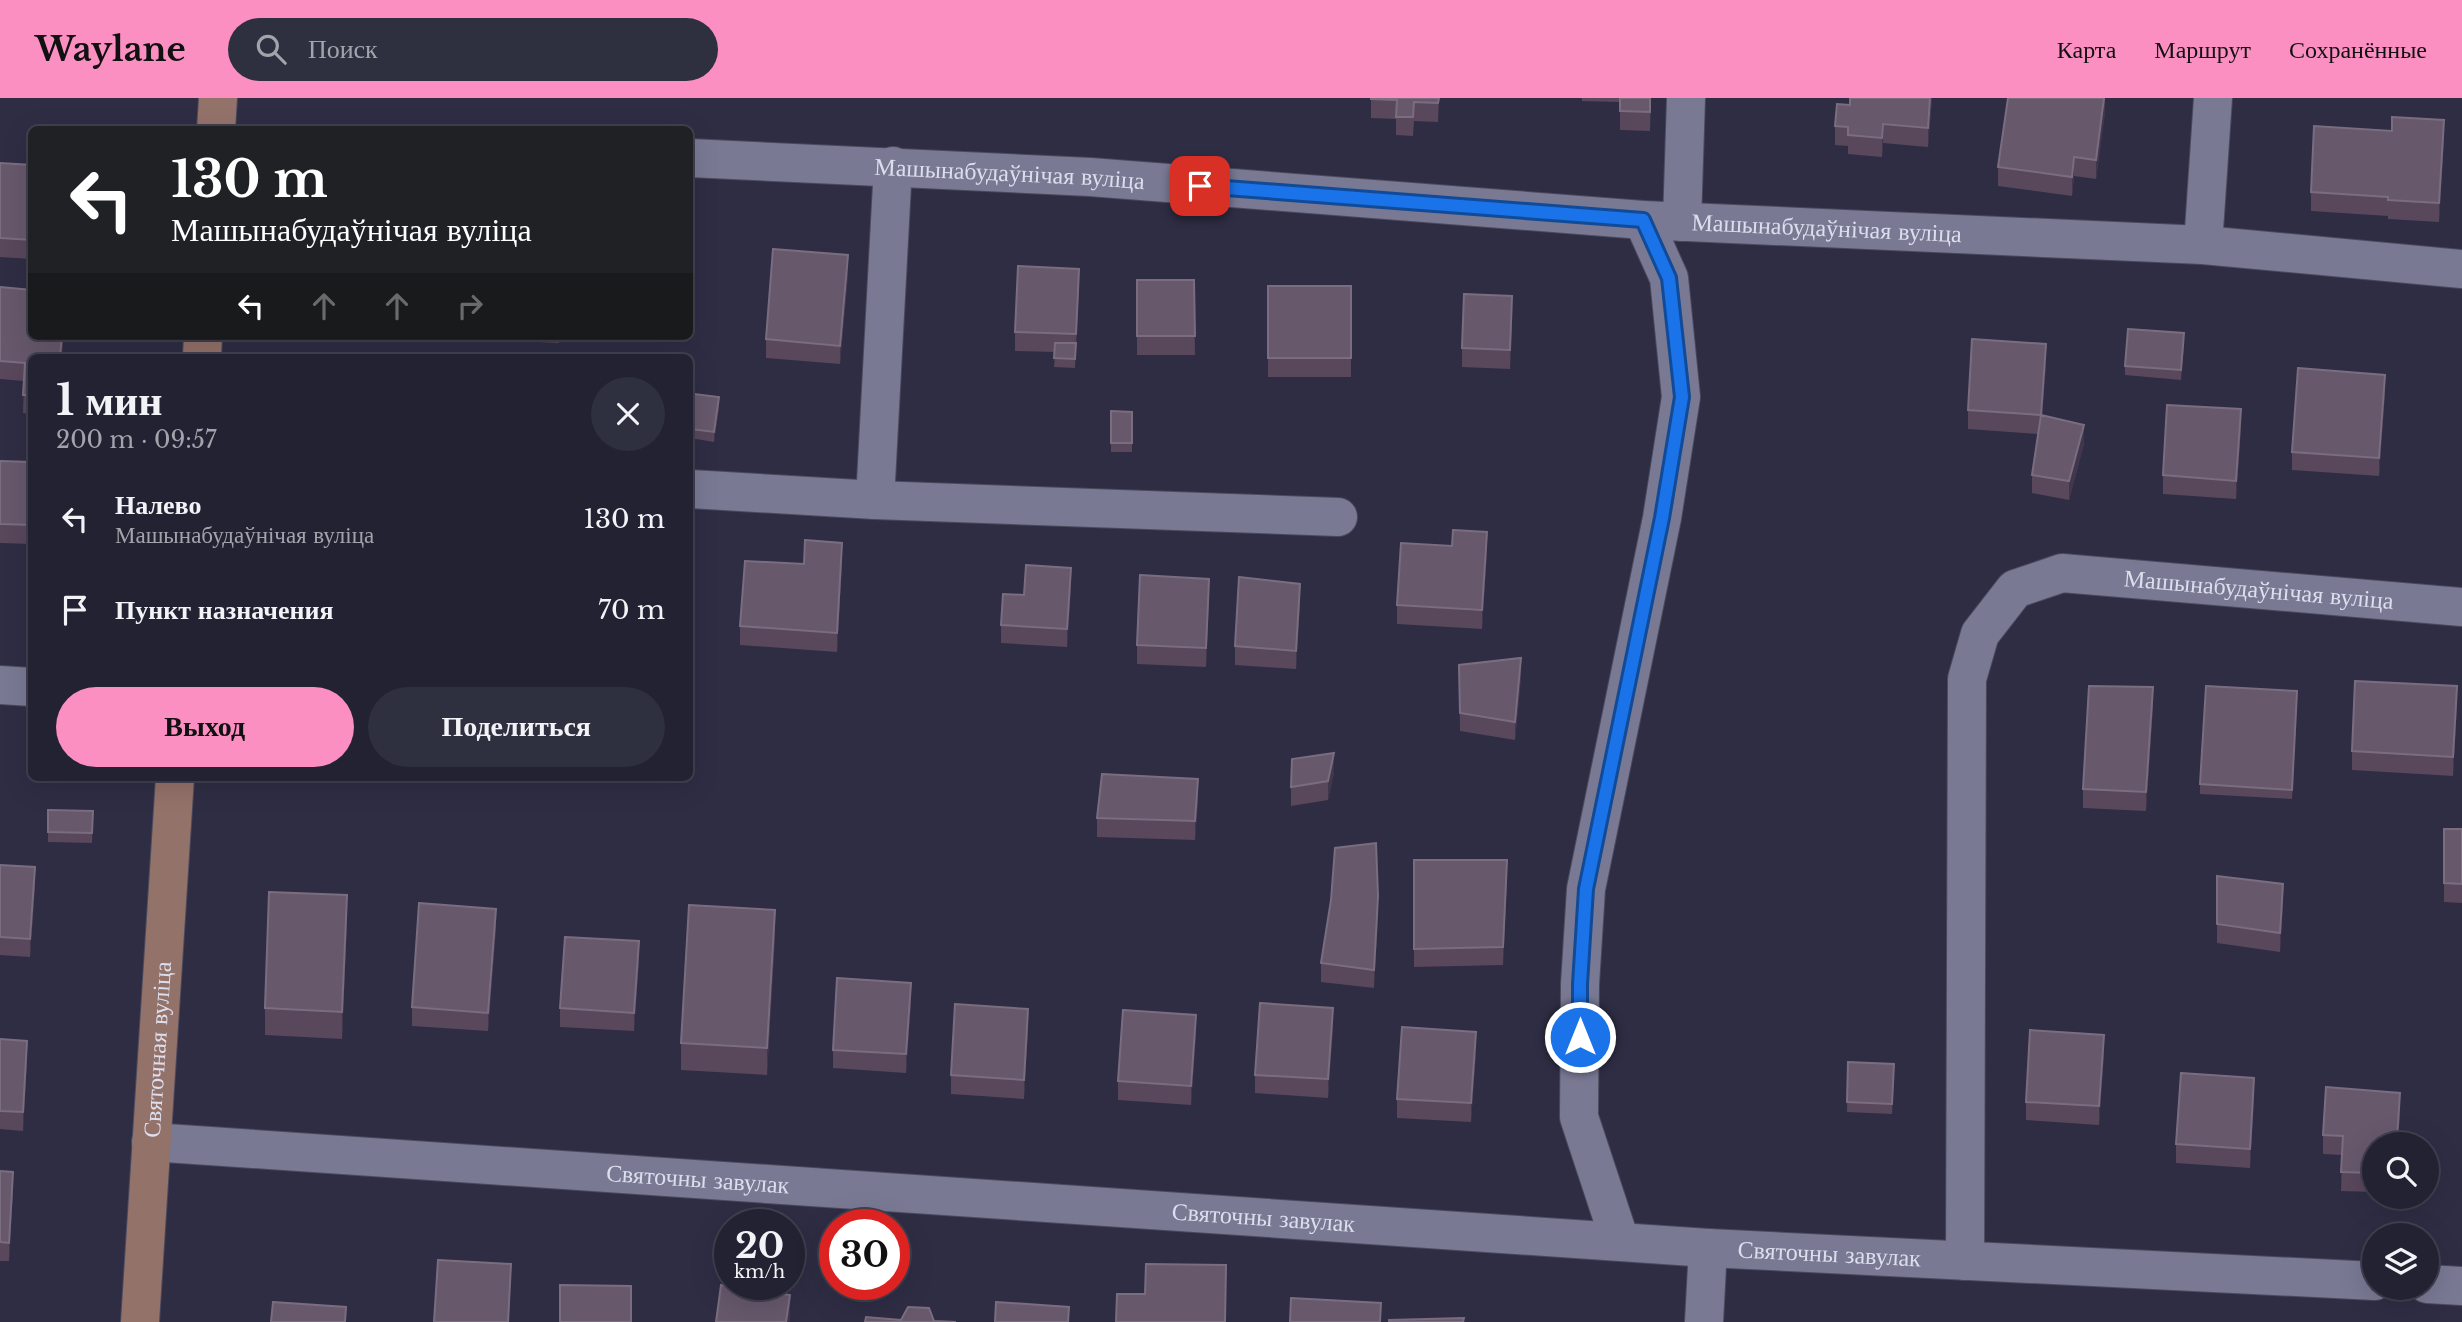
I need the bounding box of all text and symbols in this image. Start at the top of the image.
search box [228,18,718,81]
text: Waylane [35,29,186,70]
icon: search [252,30,290,68]
text: Поиск [308,33,378,65]
text: Карта [2057,35,2116,64]
text: Маршрут [2154,35,2251,64]
text: Сохранённые [2289,35,2427,64]
text: 130 m [171,149,328,210]
street label: Машынабудаўнічая вуліца [874,152,1146,195]
icon: left [56,154,147,245]
pin [1170,156,1230,216]
icon: arrive [1181,167,1219,205]
street label: Машынабудаўнічая вуліца [1691,207,1963,248]
text: Машынабудаўнічая вуліца [171,210,532,250]
icon: left [232,287,270,325]
icon: ahead [305,287,343,325]
icon: ahead [378,287,416,325]
icon: right [451,287,489,325]
text: 1 мин [56,374,163,426]
button: close [591,377,665,451]
text: 200 m · 09:57 [56,426,216,454]
text: Налево [115,489,201,521]
icon: left [56,500,94,538]
text: 130 m [583,503,665,535]
text: Машынабудаўнічая вуліца [115,521,374,549]
street label: Машынабудаўнічая вуліца [2123,563,2395,615]
icon: arrive [56,591,94,629]
text: Пункт назначения [115,594,333,626]
text: 70 m [598,594,665,626]
button: Выход [56,687,354,767]
button: Поделиться [368,687,665,767]
street label: Святочная вуліца [137,960,177,1139]
position arrow [1543,1000,1617,1074]
map controls [2362,1132,2439,1300]
button: search [2362,1132,2439,1209]
street label: Святочны завулак [605,1158,791,1199]
street label: Святочны завулак [1171,1197,1356,1238]
speed limit sign: 30 [819,1209,910,1300]
button: layers [2362,1223,2439,1300]
text: 20 [735,1224,784,1267]
street label: Святочны завулак [1737,1234,1922,1273]
text: km/h [734,1261,785,1283]

